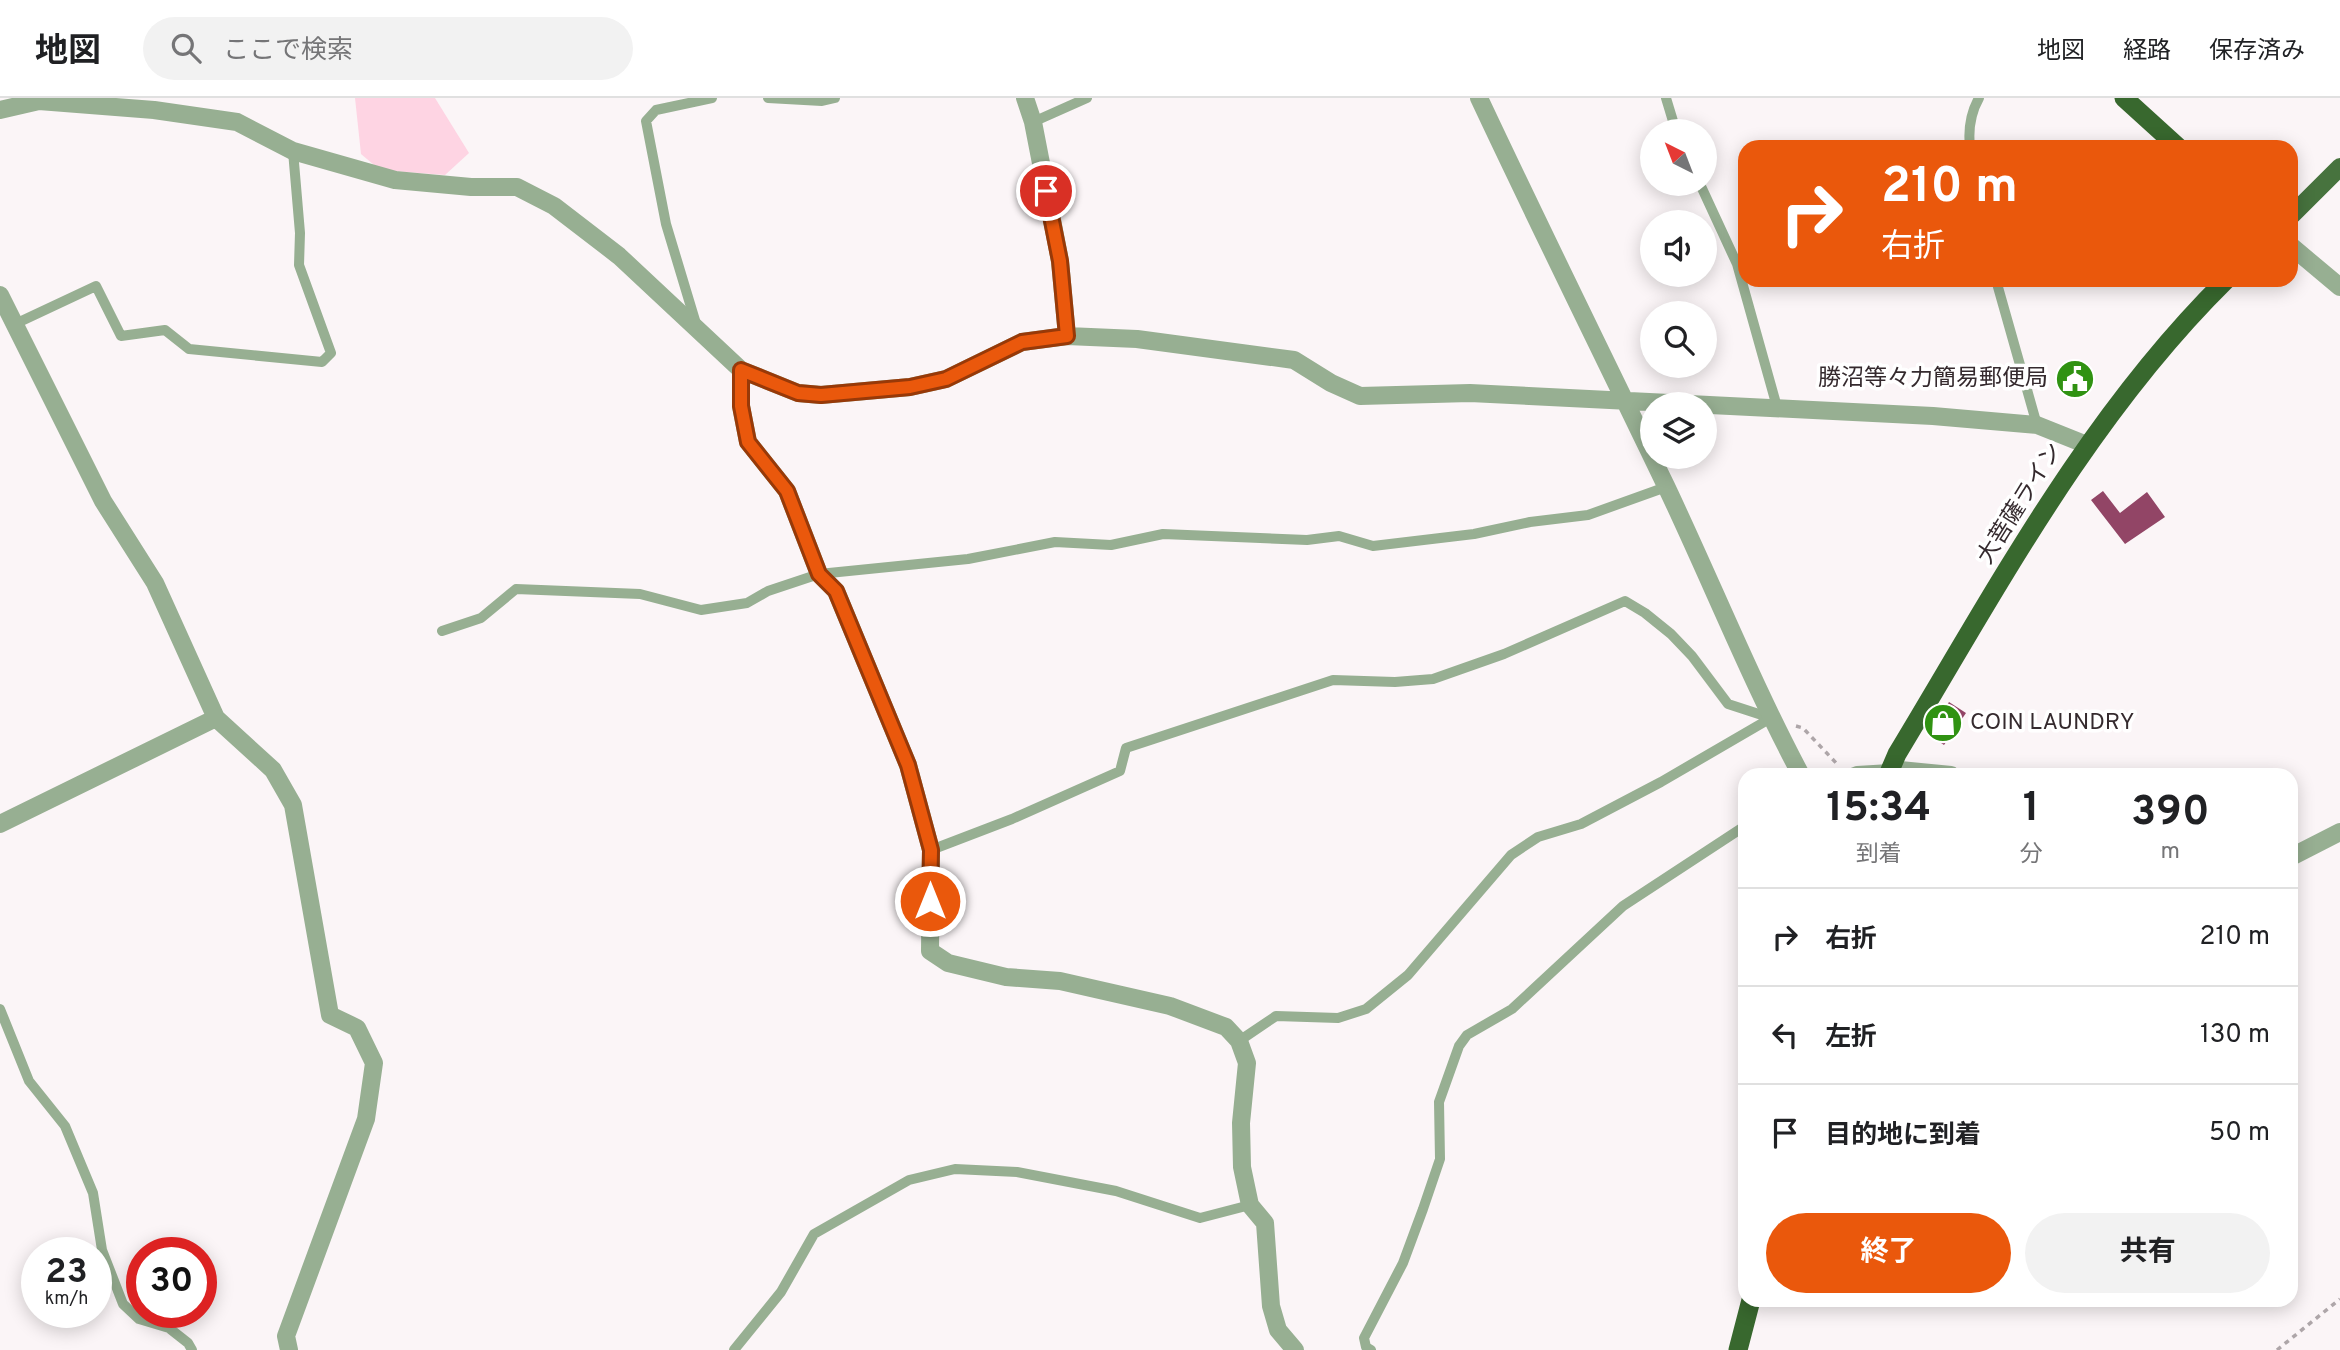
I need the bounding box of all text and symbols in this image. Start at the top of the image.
search box [143,17,633,80]
icon: search [167,29,205,67]
text: 地図 [35,32,101,74]
text: ここで検索 [223,35,353,68]
text: 地図 [2037,37,2085,67]
text: 経路 [2123,37,2171,67]
text: 保存済み [2209,37,2305,67]
north arrow [1640,119,1717,196]
map controls [1640,119,1717,469]
text: 210 m [1881,158,2018,220]
pin [1016,161,1076,221]
icon: right [1766,168,1857,259]
icon: arrive [1027,172,1065,210]
button: sound [1640,210,1717,287]
text: 右折 [1881,228,1945,268]
button: search [1640,301,1717,378]
public building icon: 勝沼等々力簡易郵便局 [2054,358,2096,400]
place label: 勝沼等々力簡易郵便局 [1818,365,2048,394]
button: layers [1640,392,1717,469]
street label: 大菩薩ライン [1972,438,2070,570]
shop icon: COIN LAUNDRY [1922,702,1964,744]
place label: COIN LAUNDRY [1970,709,2135,738]
text: 15:34 [1826,783,1931,836]
text: 1 [2023,783,2039,836]
text: 390 [2131,787,2210,840]
text: m [2161,838,2180,867]
text: 到着 [1856,841,1902,870]
text: 分 [2020,841,2043,870]
position arrow [893,864,967,938]
icon: right [1766,918,1804,956]
text: 210 m [2200,921,2270,954]
text: 右折 [1825,924,1877,957]
icon: left [1766,1016,1804,1054]
text: 130 m [2200,1019,2270,1052]
text: 左折 [1825,1022,1877,1055]
icon: arrive [1766,1114,1804,1152]
text: 50 m [2209,1117,2270,1150]
text: 目的地に到着 [1825,1120,1981,1153]
button: 終了 [1766,1213,2011,1293]
button: 共有 [2025,1213,2270,1293]
speed limit sign: 30 [126,1237,217,1328]
text: 23 [45,1251,88,1295]
text: km/h [45,1288,88,1311]

